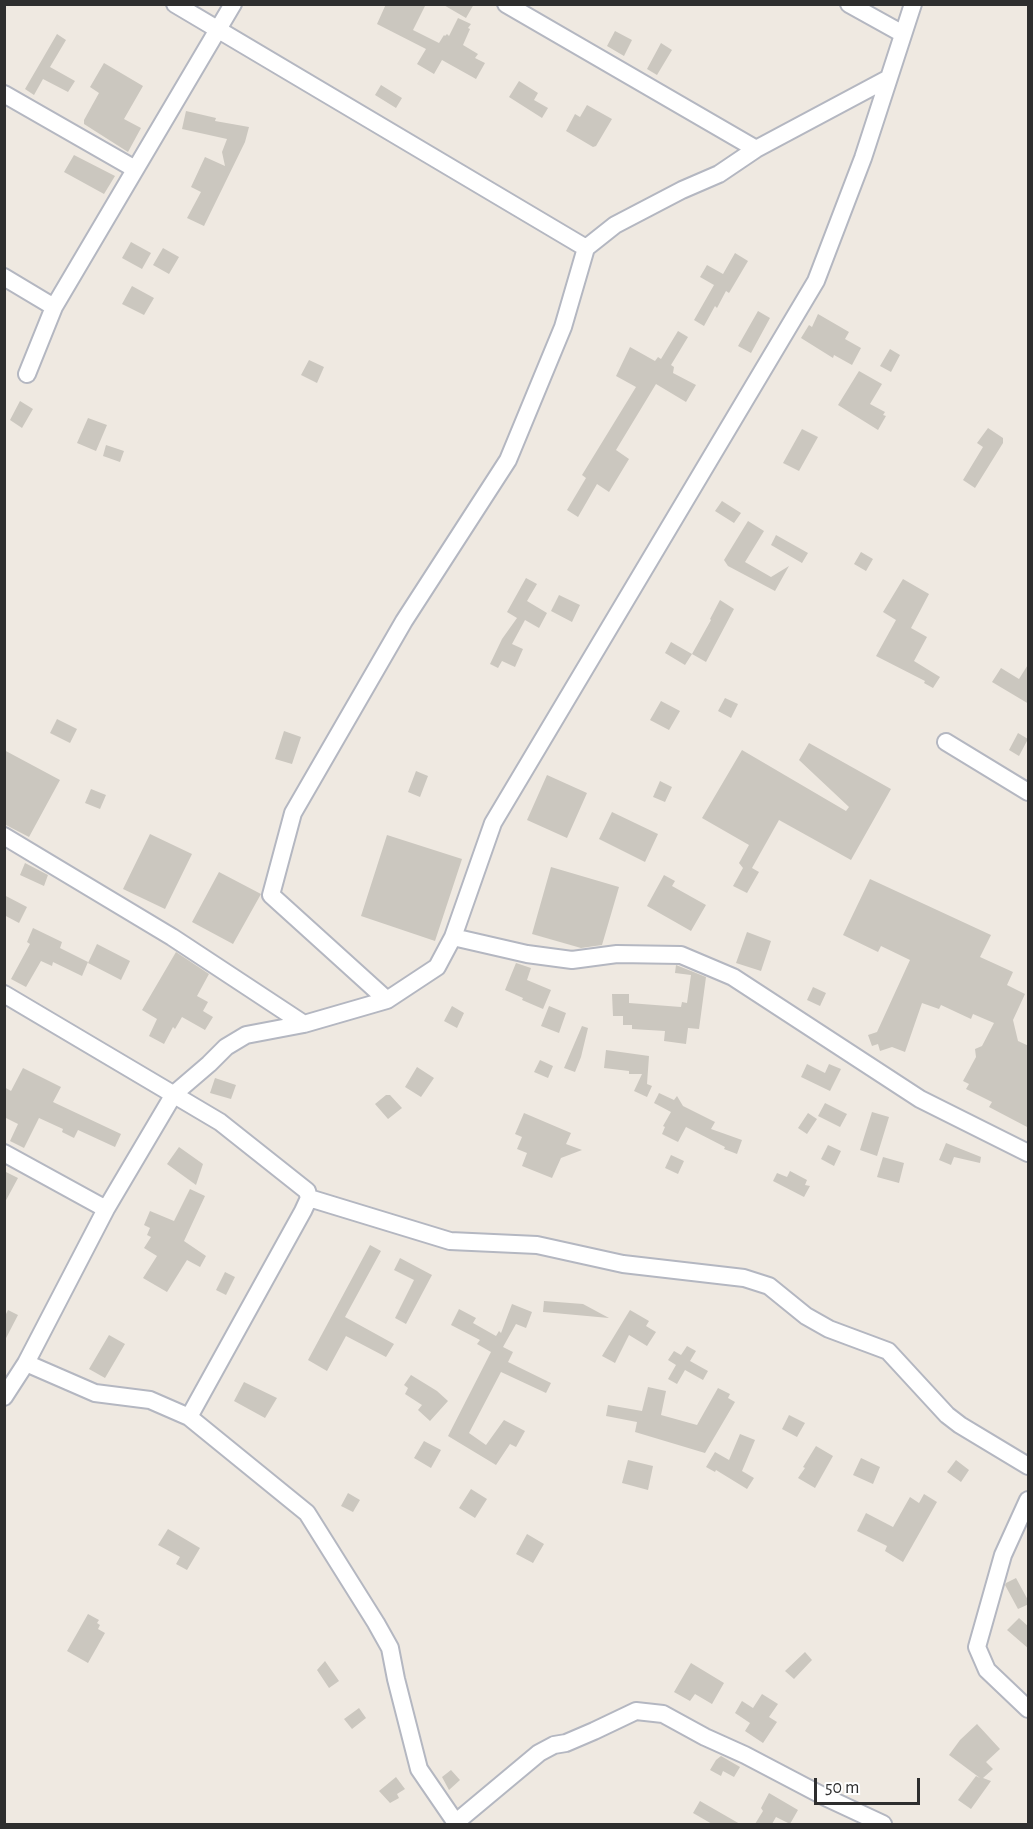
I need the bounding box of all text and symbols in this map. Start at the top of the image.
scale bar [817,1766,924,1804]
text: 50 m [825,1779,859,1797]

